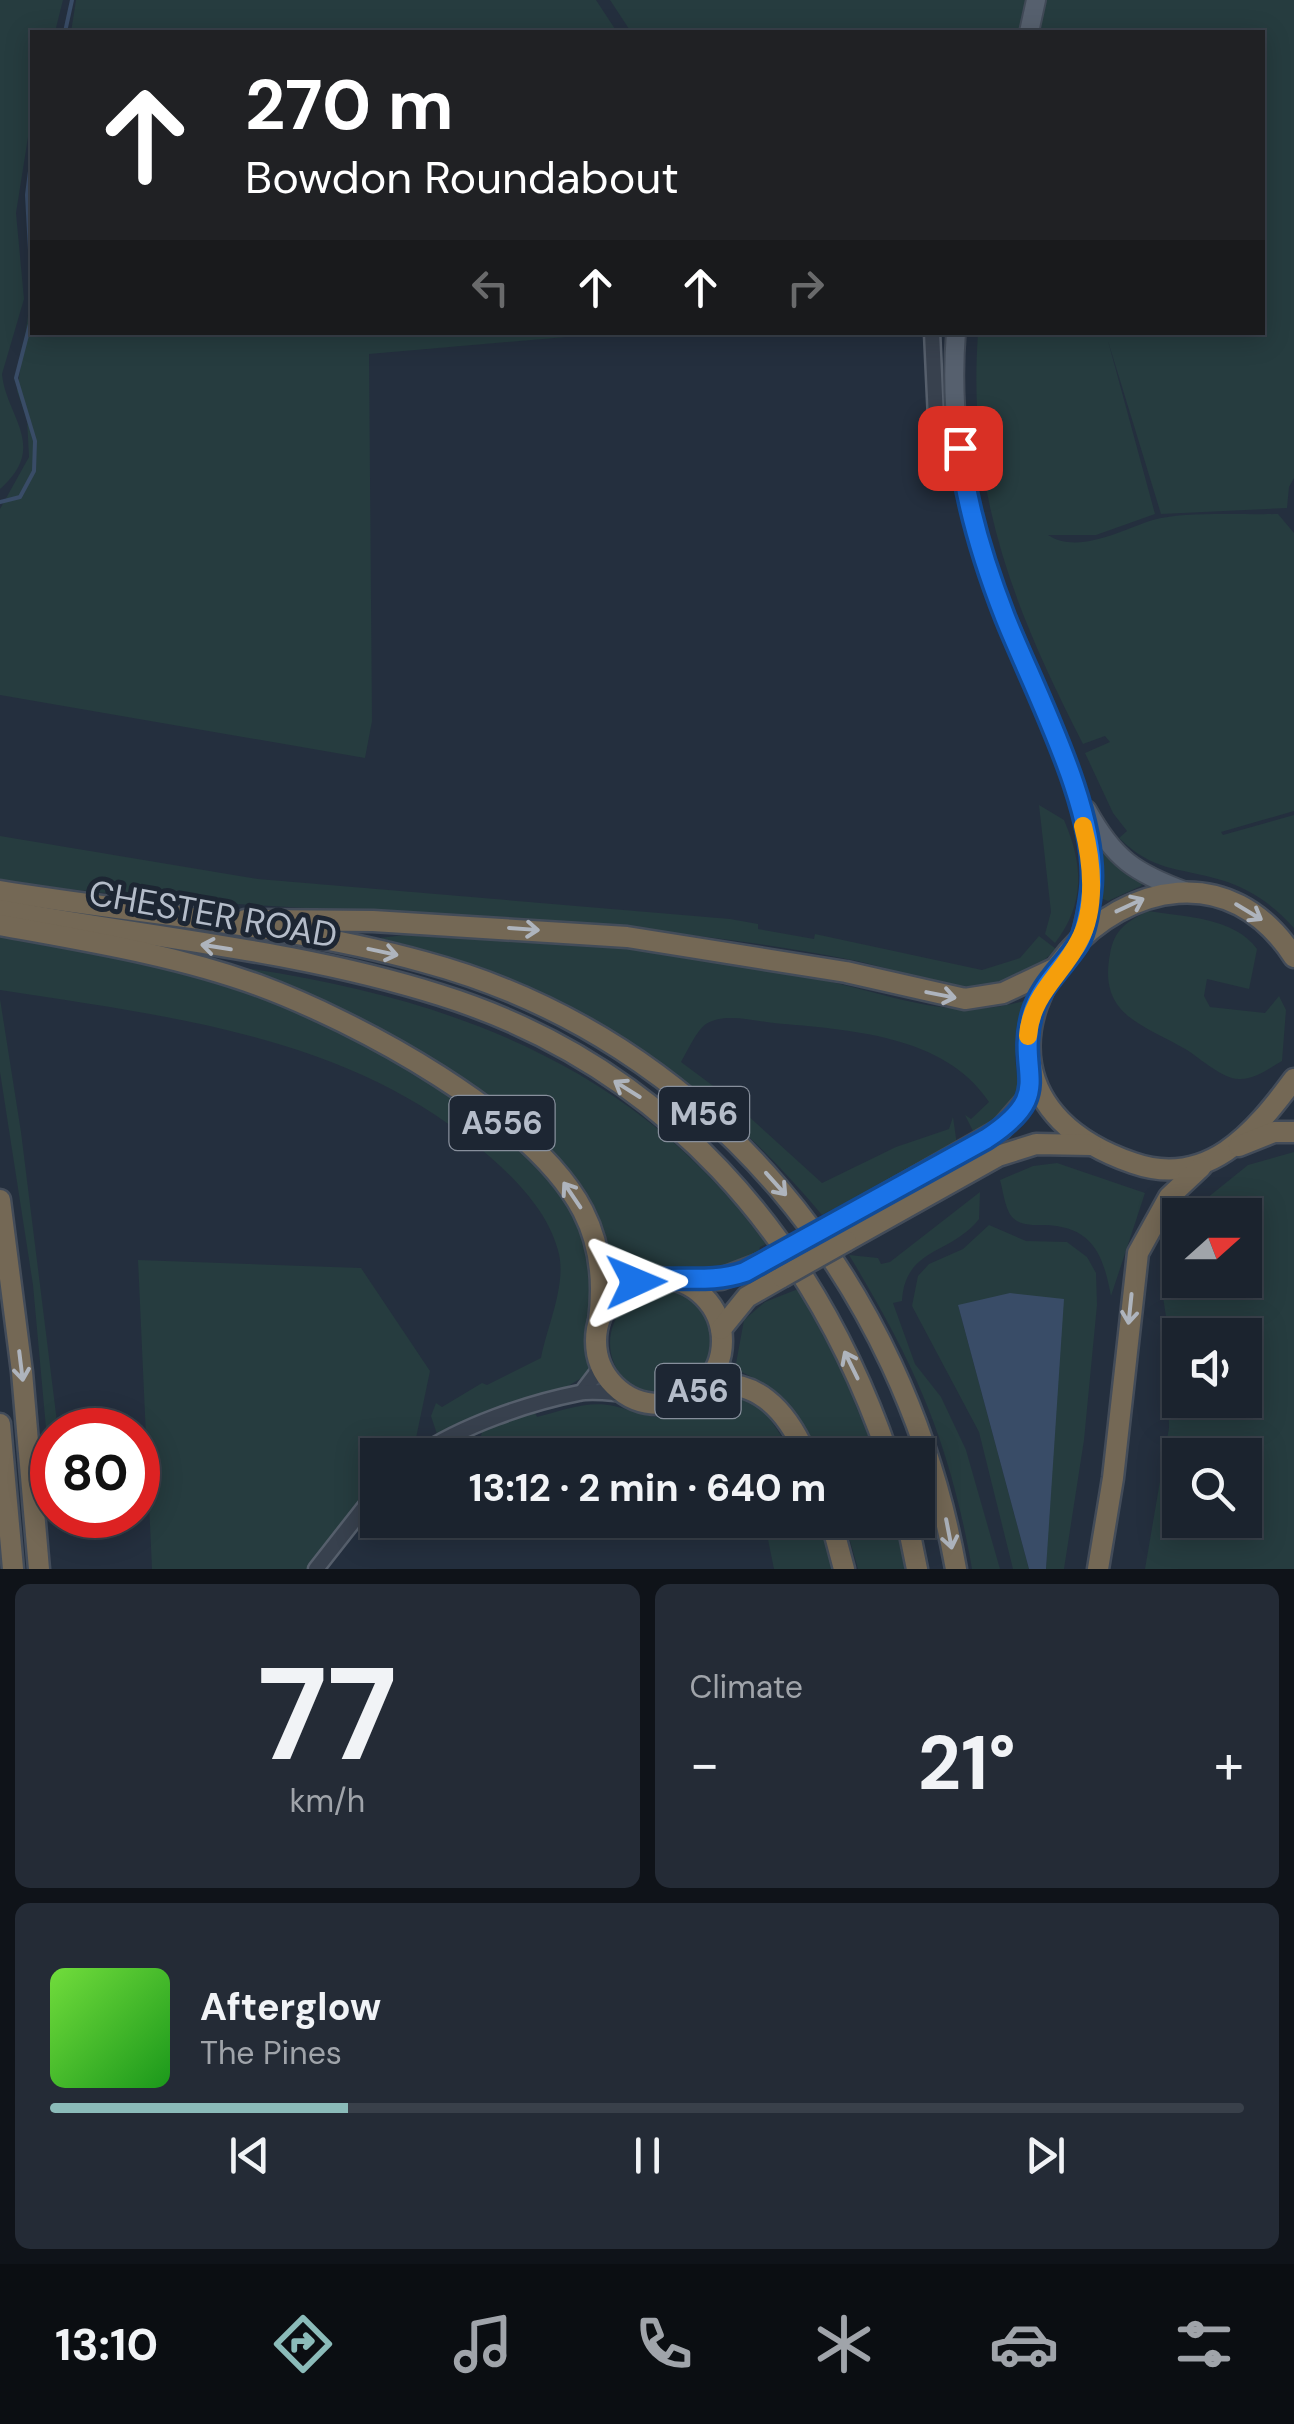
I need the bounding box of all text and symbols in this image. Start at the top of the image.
text: 270 m [245,60,454,151]
icon: ahead [80,70,210,200]
text: Bowdon Roundabout [245,148,679,207]
icon: left [463,260,518,315]
icon: ahead [568,260,623,315]
icon: ahead [673,260,728,315]
icon: right [778,260,833,315]
pin [918,406,1003,491]
icon: arrive [933,421,988,476]
street label: CHESTER ROAD [85,870,341,958]
one-way arrow [1114,895,1144,914]
one-way arrow [1234,902,1263,922]
one-way arrow [508,920,540,939]
one-way arrow [200,938,233,956]
one-way arrow [366,944,398,963]
one-way arrow [924,986,956,1005]
one-way arrow [613,1079,642,1099]
road number: M56 [659,1087,749,1141]
road number: A556 [450,1096,554,1150]
one-way arrow [765,1171,787,1197]
one-way arrow [562,1182,583,1210]
north arrow [1162,1198,1262,1298]
map controls [1162,1198,1262,1538]
position arrow [584,1230,688,1334]
one-way arrow [1120,1292,1139,1325]
button: sound [1162,1318,1262,1418]
one-way arrow [12,1350,31,1382]
one-way arrow [841,1350,860,1380]
road number: A56 [656,1364,740,1418]
speed limit sign: 80 [30,1408,160,1538]
button: search [1162,1438,1262,1538]
text: 13:12 · 2 min · 640 m [469,1463,826,1513]
one-way arrow [941,1518,960,1550]
text: 77 [257,1630,397,1799]
text: Climate [690,1666,803,1708]
text: 21° [918,1715,1016,1812]
text: − [690,1728,720,1800]
text: + [1214,1728,1244,1800]
text: km/h [289,1780,365,1822]
text: Afterglow [200,1982,381,2032]
text: The Pines [200,2032,342,2074]
icon: previous [222,2128,277,2183]
icon: pause [620,2128,675,2183]
icon: next [1018,2128,1073,2183]
icon: directions [268,2309,338,2379]
icon: music [448,2309,518,2379]
icon: phone [629,2309,699,2379]
icon: climate [809,2309,879,2379]
icon: car [989,2309,1059,2379]
icon: filters [1169,2309,1239,2379]
text: 13:10 [55,2315,158,2374]

